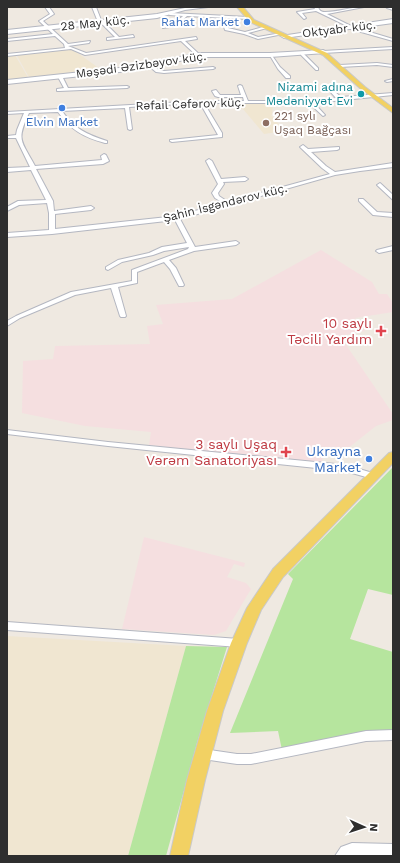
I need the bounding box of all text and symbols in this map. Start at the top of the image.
street label: 28 May küç. [60,12,130,34]
place label: Rahat Market [161,15,239,29]
marker: Rahat Market [242,17,252,27]
street label: Oktyabr küç. [301,18,377,40]
street label: Məşədi Əzizbəyov küç. [75,49,207,81]
place label: Nizami adına Mədəniyyət Evi [266,80,353,108]
marker: Nizami adına Mədəniyyət Evi [356,89,366,99]
street label: Rəfail Cəfərov küç. [135,95,245,113]
marker: Elvin Market [57,103,67,113]
place label: 221 sylı Uşaq Bağçası [274,109,351,137]
place label: Elvin Market [26,115,98,129]
marker: 221 sylı Uşaq Bağçası [261,118,271,128]
street label: Şahin İsgəndərov küç. [161,181,289,225]
place label: 10 saylı Təcili Yardım [287,315,372,347]
marker: 10 saylı Təcili Yardım [375,325,387,337]
place label: 3 saylı Uşaq Vərəm Sanatoriyası [146,436,277,468]
place label: Ukrayna Market [306,443,361,475]
marker: 3 saylı Uşaq Vərəm Sanatoriyası [280,446,292,458]
marker: Ukrayna Market [364,454,374,464]
north arrow [344,807,384,847]
text: N [367,823,380,832]

